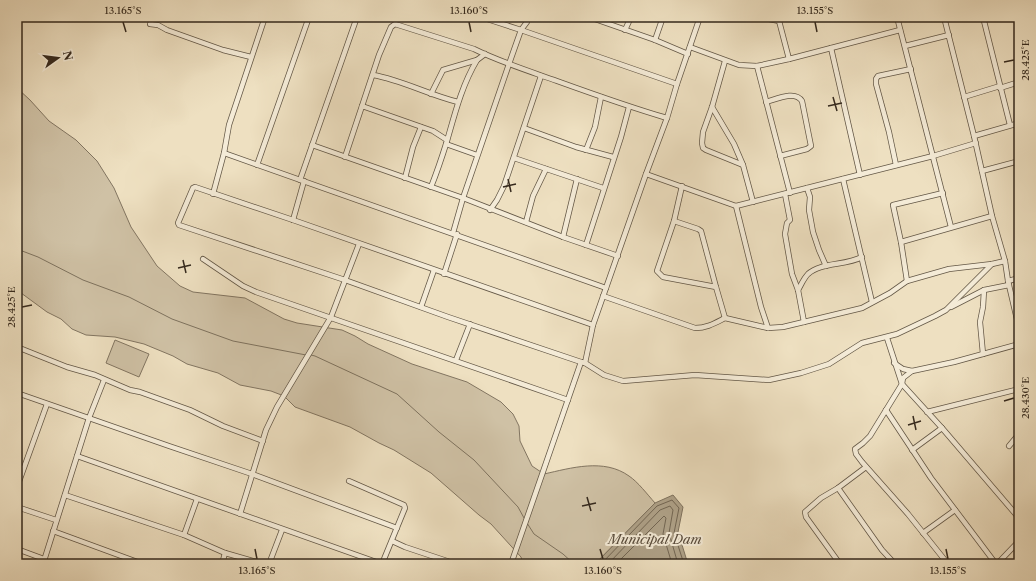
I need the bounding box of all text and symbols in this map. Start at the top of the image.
text: 13.165°S [104,4,142,17]
text: 13.160°S [450,4,488,17]
text: 13.155°S [797,4,833,17]
north arrow [38,38,78,78]
text: 28.425°E [1019,39,1032,81]
text: N [60,49,76,62]
text: 28.425°E [5,286,18,328]
text: 28.430°E [1019,377,1032,419]
water label: Municipal Dam [606,531,702,547]
text: 13.165°S [238,564,276,577]
text: 13.160°S [584,564,622,577]
text: 13.155°S [930,564,966,577]

